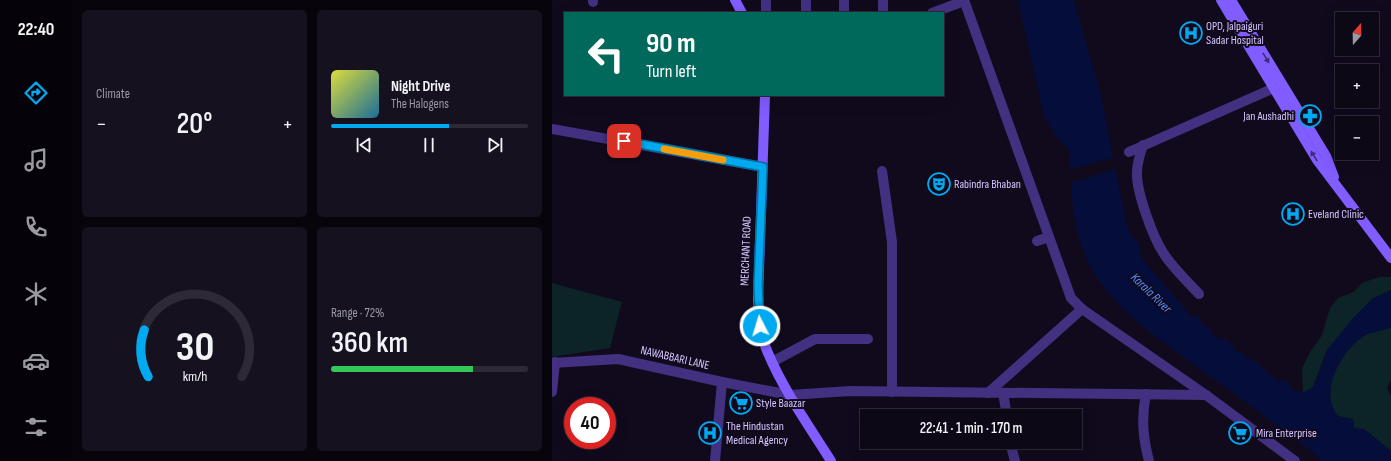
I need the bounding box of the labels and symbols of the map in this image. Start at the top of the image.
north arrow [1335,12,1379,56]
place label: OPD, Jalpaiguri Sadar Hospital [1206,19,1264,48]
hospital icon: OPD, Jalpaiguri Sadar Hospital [1178,20,1204,46]
one-way arrow [1262,52,1269,64]
pharmacy icon: Jan Aushadhi [1297,103,1323,129]
place label: Jan Aushadhi [1242,109,1294,124]
pin [607,124,641,158]
one-way arrow [1310,150,1318,161]
theatre icon: Rabindra Bhaban [926,171,952,197]
place label: Rabindra Bhaban [954,177,1021,192]
hospital icon: Eveland Clinic [1280,201,1306,227]
place label: Eveland Clinic [1308,207,1364,222]
street label: MERCHANT ROAD [737,216,755,286]
water label: Karala River [1127,270,1176,317]
position arrow [739,305,781,347]
street label: NAWABBARI LANE [639,343,711,373]
supermarket icon: Style Baazar [728,390,754,416]
place label: Style Baazar [756,396,806,411]
speed limit sign: 40 [564,397,616,449]
place label: The Hindustan Medical Agency [726,419,788,448]
hospital icon: The Hindustan Medical Agency [697,420,723,446]
supermarket icon: Mira Enterprise [1227,420,1253,446]
place label: Mira Enterprise [1256,426,1317,441]

